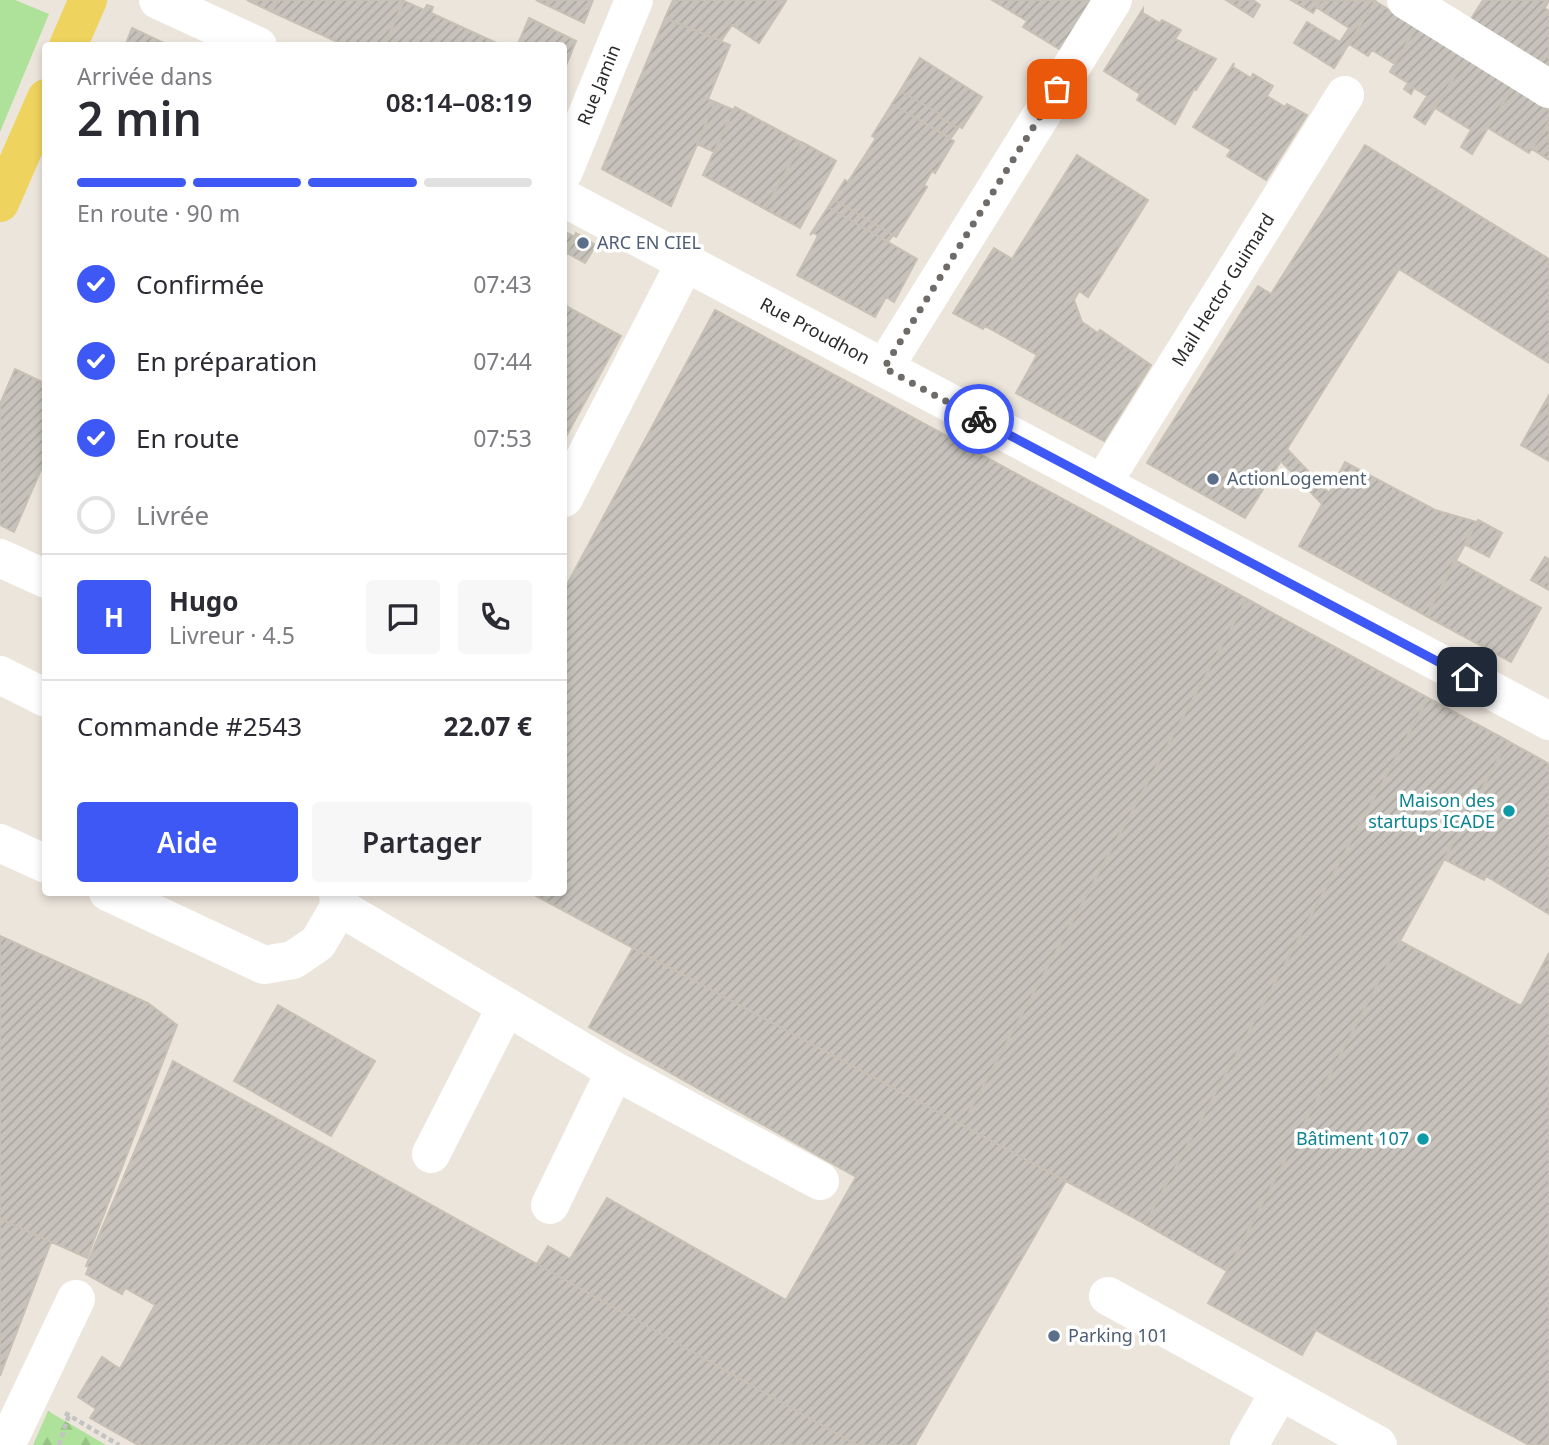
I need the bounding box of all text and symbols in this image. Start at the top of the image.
street label: Rue Jamin [571,41,625,128]
pin [1027,59,1087,119]
text: Arrivée dans [77,60,213,92]
icon: bag [1038,70,1076,108]
text: 08:14–08:19 [386,84,532,120]
text: 2 min [77,87,202,149]
text: En route · 90 m [77,197,240,229]
street label: Mail Hector Guimard [1166,208,1279,370]
place label: ARC EN CIEL [597,230,701,254]
marker: ARC EN CIEL [575,235,591,251]
icon: check [77,265,115,303]
text: Confirmée [136,266,264,302]
text: 07:43 [473,268,532,300]
street label: Rue Proudhon [756,291,875,369]
icon: check [77,342,115,380]
text: En préparation [136,343,317,379]
text: 07:44 [473,345,532,377]
courier [944,384,1014,454]
icon: bike [960,400,998,438]
icon: check [77,419,115,457]
text: En route [136,420,239,456]
text: 07:53 [473,422,532,454]
place label: ActionLogement [1227,466,1367,490]
marker: ActionLogement [1205,471,1221,487]
text: Livrée [136,497,209,533]
button: chat [366,580,440,654]
button: phone [458,580,532,654]
text: Hugo [169,583,238,619]
text: H [104,599,124,635]
text: Livreur · 4.5 [169,619,295,651]
pin [1437,647,1497,707]
icon: home [1448,658,1486,696]
text: Commande #2543 [77,708,302,744]
text: 22.07 € [444,708,532,744]
place label: Maison des startups ICADE [1368,788,1495,833]
button: Aide [77,802,298,882]
button: Partager [312,802,532,882]
marker: Maison des startups ICADE [1501,803,1517,819]
place label: Bâtiment 107 [1296,1126,1409,1150]
marker: Bâtiment 107 [1415,1131,1431,1147]
place label: Parking 101 [1068,1323,1168,1347]
marker: Parking 101 [1046,1328,1062,1344]

